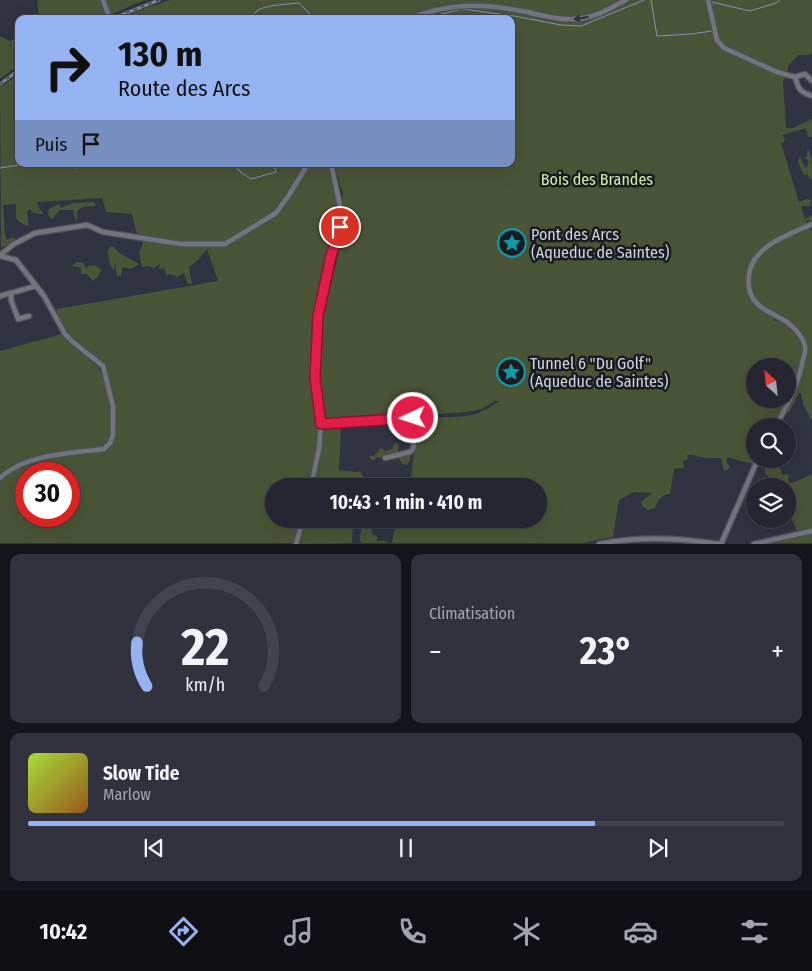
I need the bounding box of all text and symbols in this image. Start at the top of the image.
one-way arrow [572,14,588,22]
text: 130 m [118,33,202,75]
icon: right [35,35,100,100]
text: Route des Arcs [118,75,250,102]
icon: arrive [77,130,105,158]
text: Puis [35,133,67,156]
park label: Bois des Brandes [541,170,653,189]
pin [319,206,361,248]
icon: arrive [326,213,354,241]
place label: Pont des Arcs (Aqueduc de Saintes) [531,225,670,262]
place icon: Pont des Arcs (Aqueduc de Saintes) [497,228,527,258]
place label: Tunnel 6 "Du Golf" (Aqueduc de Saintes) [530,354,669,391]
place icon: Tunnel 6 "Du Golf" (Aqueduc de Saintes) [496,357,526,387]
north arrow [746,358,796,408]
map controls [746,358,796,528]
position arrow [386,391,438,443]
button: search [746,418,796,468]
speed limit sign: 30 [15,462,80,527]
button: layers [746,478,796,528]
text: 10:43 · 1 min · 410 m [330,491,482,514]
text: Climatisation [429,604,515,623]
text: 22 [180,616,230,679]
text: 23° [580,628,633,674]
text: − [429,635,442,668]
text: + [771,635,784,668]
text: km/h [186,674,225,696]
text: Slow Tide [103,762,179,785]
text: Marlow [103,785,151,804]
icon: previous [140,834,168,862]
icon: pause [392,834,420,862]
icon: next [644,834,672,862]
icon: directions [166,914,201,949]
icon: music [281,914,316,949]
icon: phone [395,914,430,949]
icon: climate [509,914,544,949]
icon: car [623,914,658,949]
icon: filters [737,914,772,949]
text: 10:42 [40,918,87,945]

